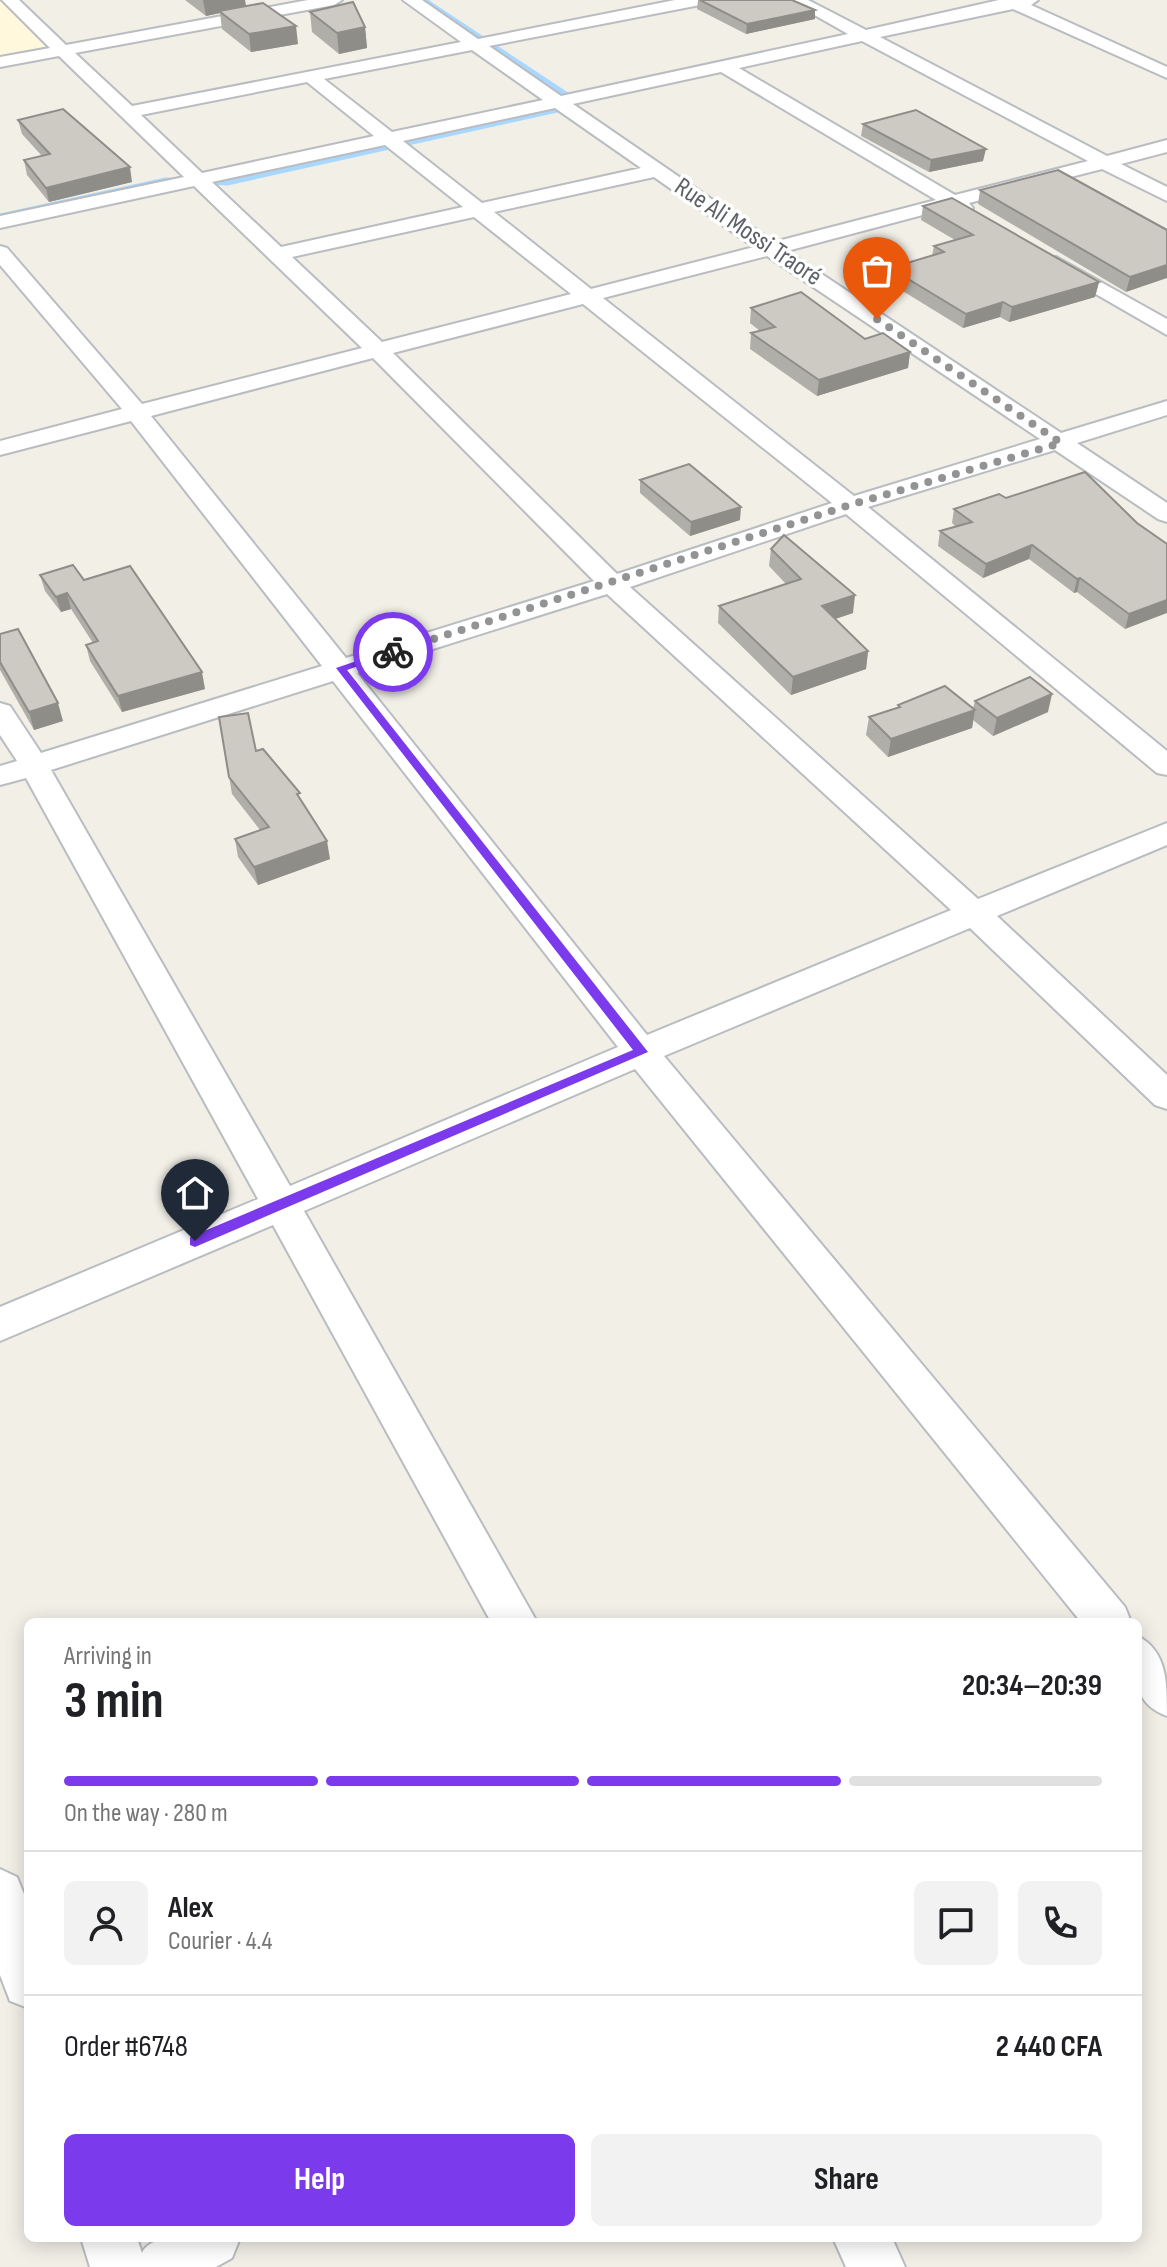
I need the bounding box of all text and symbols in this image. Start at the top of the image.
street label: Rue Ali Mossi Traoré [669,171,827,293]
pin [843,237,911,319]
icon: bag [855,249,899,293]
courier [353,612,433,692]
icon: bike [371,630,415,674]
pin [161,1159,229,1241]
icon: home [173,1171,217,1215]
text: Arriving in [64,1641,152,1672]
text: 20:34–20:39 [962,1668,1102,1704]
text: 3 min [64,1670,164,1733]
text: On the way · 280 m [64,1798,228,1829]
button: person [64,1881,148,1965]
button: chat [914,1881,998,1965]
button: phone [1018,1881,1102,1965]
text: Alex [168,1890,214,1926]
text: Courier · 4.4 [168,1926,272,1957]
text: Order #6748 [64,2029,188,2065]
text: 2 440 CFA [996,2029,1102,2065]
button: Help [64,2134,575,2226]
button: Share [591,2134,1102,2226]

